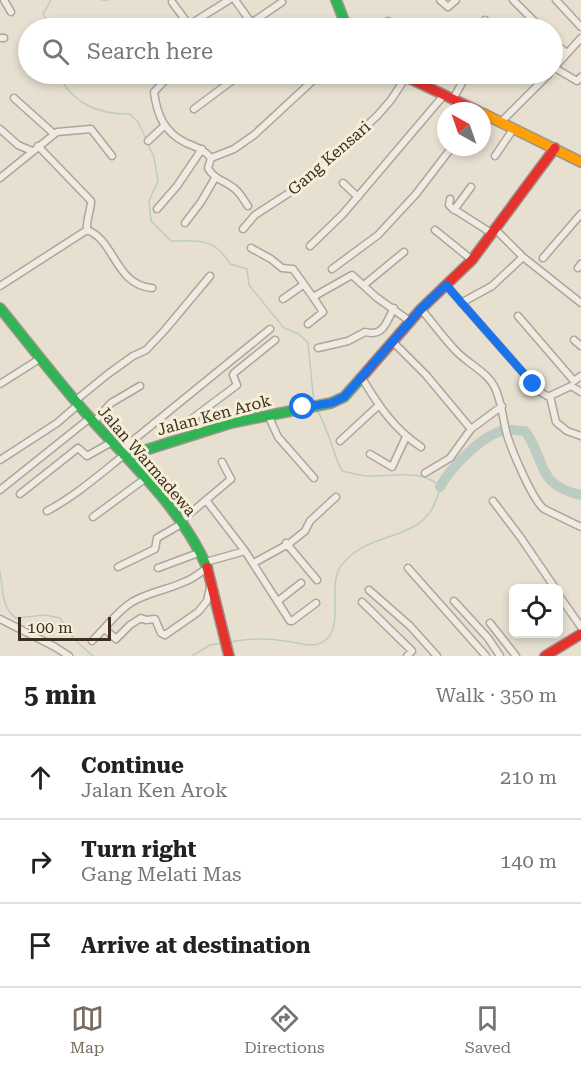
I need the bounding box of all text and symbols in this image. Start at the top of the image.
search box [18,18,563,84]
icon: search [39,35,72,68]
text: Search here [87,39,213,64]
north arrow [437,102,491,156]
street label: Gang Kensari [284,117,374,199]
route end [519,370,545,396]
street label: Jalan Ken Arok [155,391,273,439]
route start [289,393,315,419]
street label: Jalan Warmadewa [94,402,200,520]
map controls [509,584,563,638]
button: locate [509,584,563,638]
scale bar [18,614,111,642]
text: 100 m [27,618,73,637]
text: 5 min [24,680,96,710]
text: Walk · 350 m [436,683,557,707]
text: Continue [81,753,184,778]
icon: ahead [24,761,57,794]
text: 210 m [500,765,557,789]
text: Jalan Ken Arok [81,778,228,802]
text: Turn right [81,837,196,862]
icon: right [24,845,57,878]
text: 140 m [500,849,557,873]
text: Gang Melati Mas [81,862,242,886]
icon: arrive [24,929,57,962]
text: Arrive at destination [81,933,310,958]
tab: Map [70,1002,104,1057]
tab: Directions [244,1002,325,1057]
tab: Saved [465,1002,511,1057]

